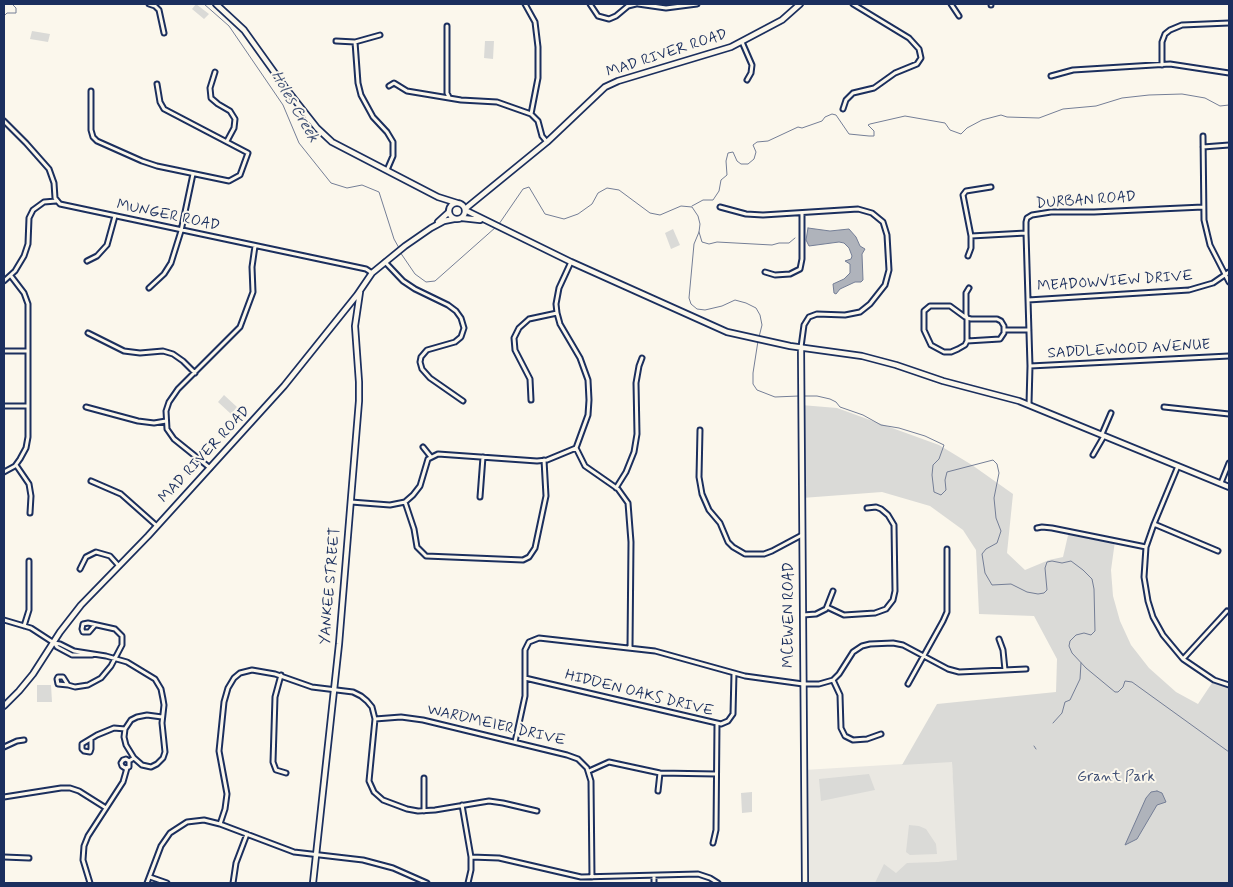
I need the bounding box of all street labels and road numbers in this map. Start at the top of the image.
street label: MAD RIVER ROAD [604,26,730,82]
street label: DURBAN ROAD [1035,189,1137,213]
street label: MUNGER ROAD [115,196,221,236]
street label: MEADOWVIEW DRIVE [1037,268,1193,296]
street label: SADDLEWOOD AVENUE [1047,337,1211,363]
street label: MAD RIVER ROAD [155,403,255,507]
street label: YANKEE STREET [317,527,345,645]
street label: MCEWEN ROAD [781,562,799,668]
street label: HIDDEN OAKS DRIVE [563,667,715,721]
street label: WARDMEIER DRIVE [425,701,567,751]

